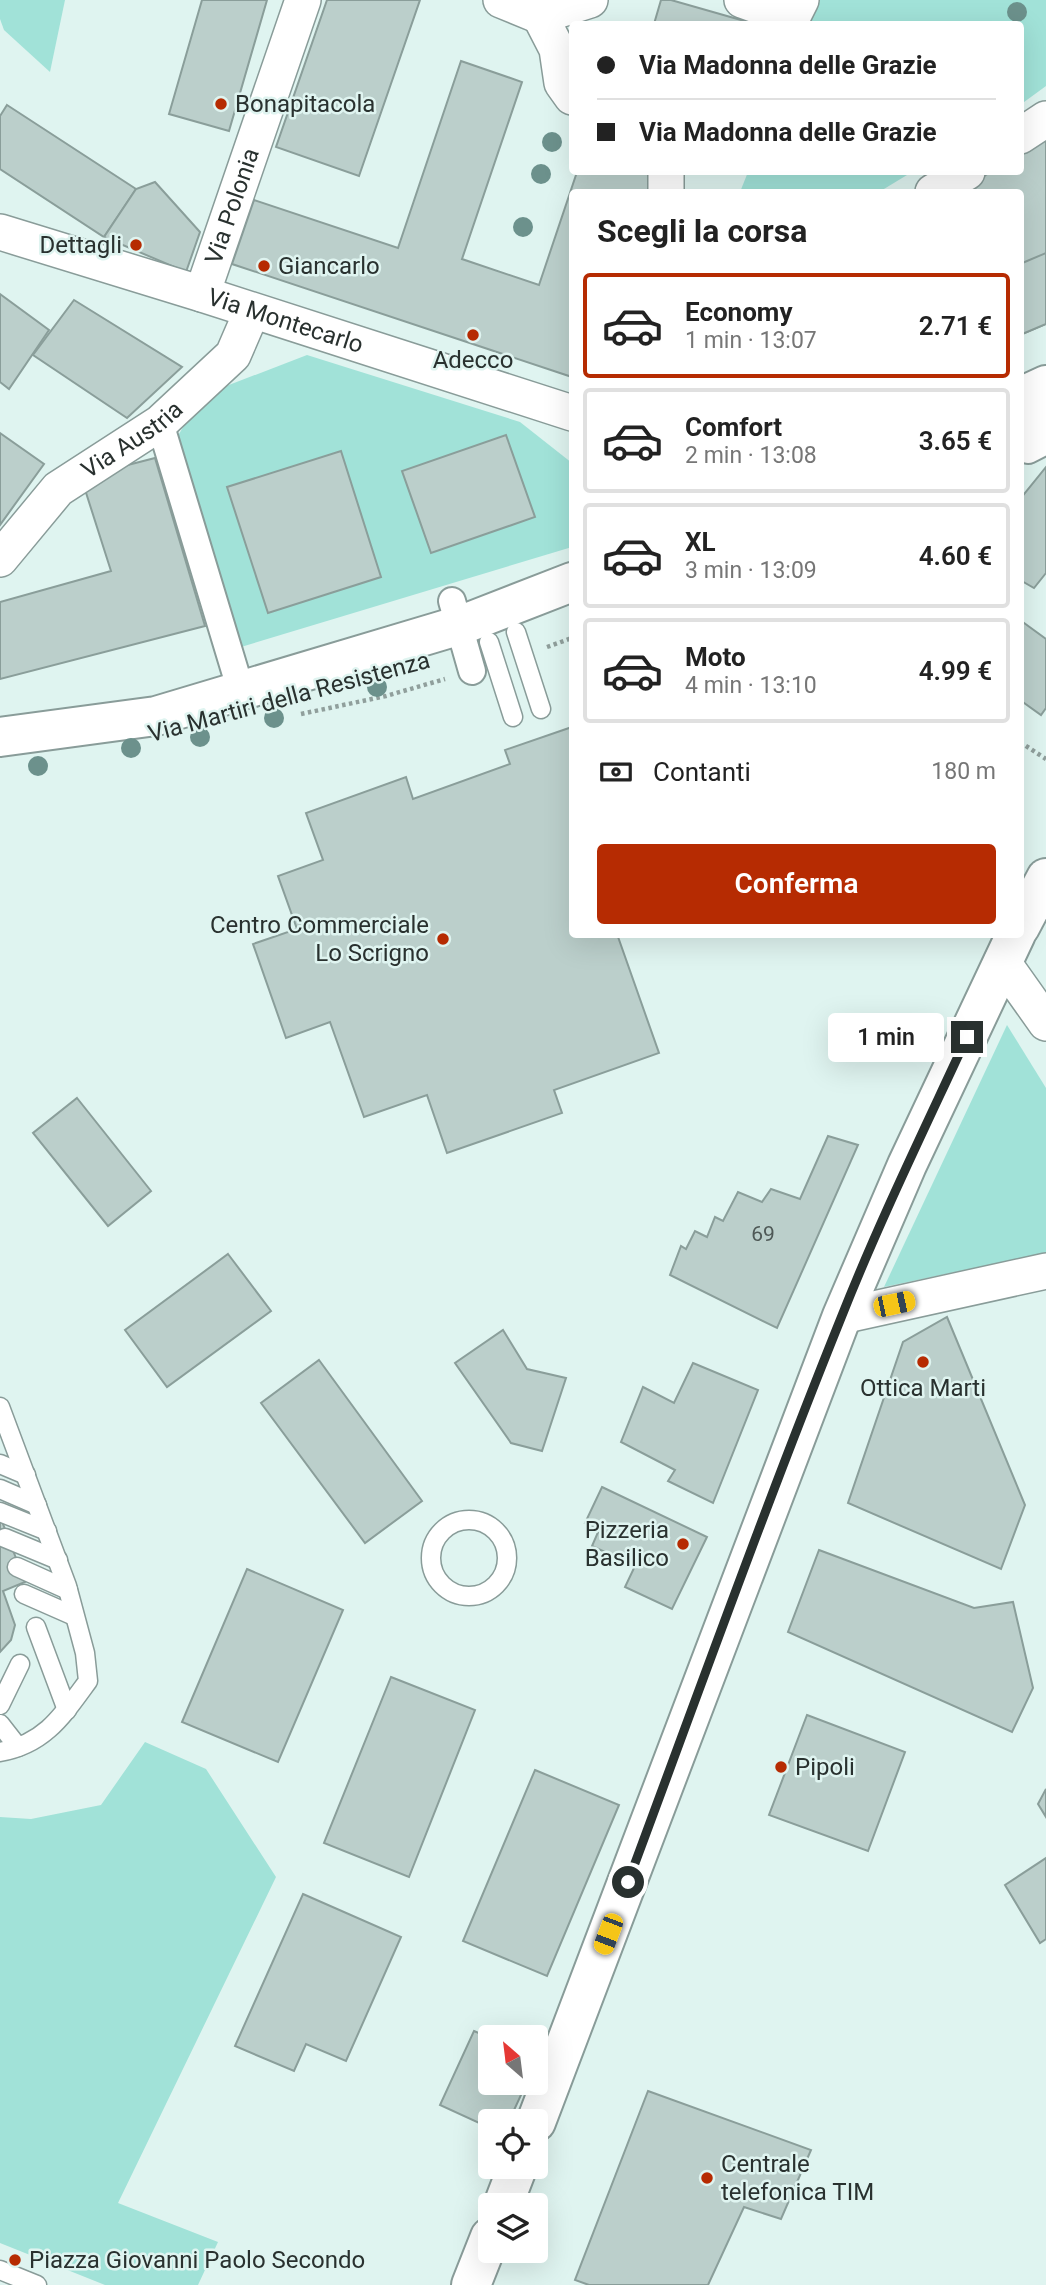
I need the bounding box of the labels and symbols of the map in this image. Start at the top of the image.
place label: Bonapitacola [235,90,375,118]
marker: Bonapitacola [213,96,229,112]
street label: Via Polonia [199,145,265,268]
place label: Dettagli [40,231,122,259]
marker: Dettagli [128,237,144,253]
place label: Giancarlo [278,252,380,280]
marker: Giancarlo [256,258,272,274]
street label: Via Montecarlo [204,283,367,359]
marker: Adecco [465,327,481,343]
place label: Adecco [433,346,513,374]
street label: Via Austria [76,395,188,484]
street label: Via Martiri della Resistenza [145,646,433,748]
place label: Centro Commerciale Lo Scrigno [210,911,429,967]
marker: Centro Commerciale Lo Scrigno [435,931,451,947]
callout: 1 min [827,1012,942,1062]
route end [951,1021,983,1053]
house number: 69 [751,1222,775,1246]
car [872,1289,917,1319]
marker: Ottica Marti [915,1354,931,1370]
place label: Ottica Marti [860,1374,986,1402]
place label: Pizzeria Basilico [585,1516,669,1572]
marker: Pizzeria Basilico [675,1536,691,1552]
place label: Pipoli [795,1753,855,1781]
marker: Pipoli [773,1759,789,1775]
route start [612,1866,644,1898]
car [591,1911,626,1957]
north arrow [478,2025,548,2095]
place label: Centrale telefonica TIM [721,2150,874,2206]
marker: Centrale telefonica TIM [699,2170,715,2186]
place label: Piazza Giovanni Paolo Secondo [29,2246,365,2274]
marker: Piazza Giovanni Paolo Secondo [7,2252,23,2268]

